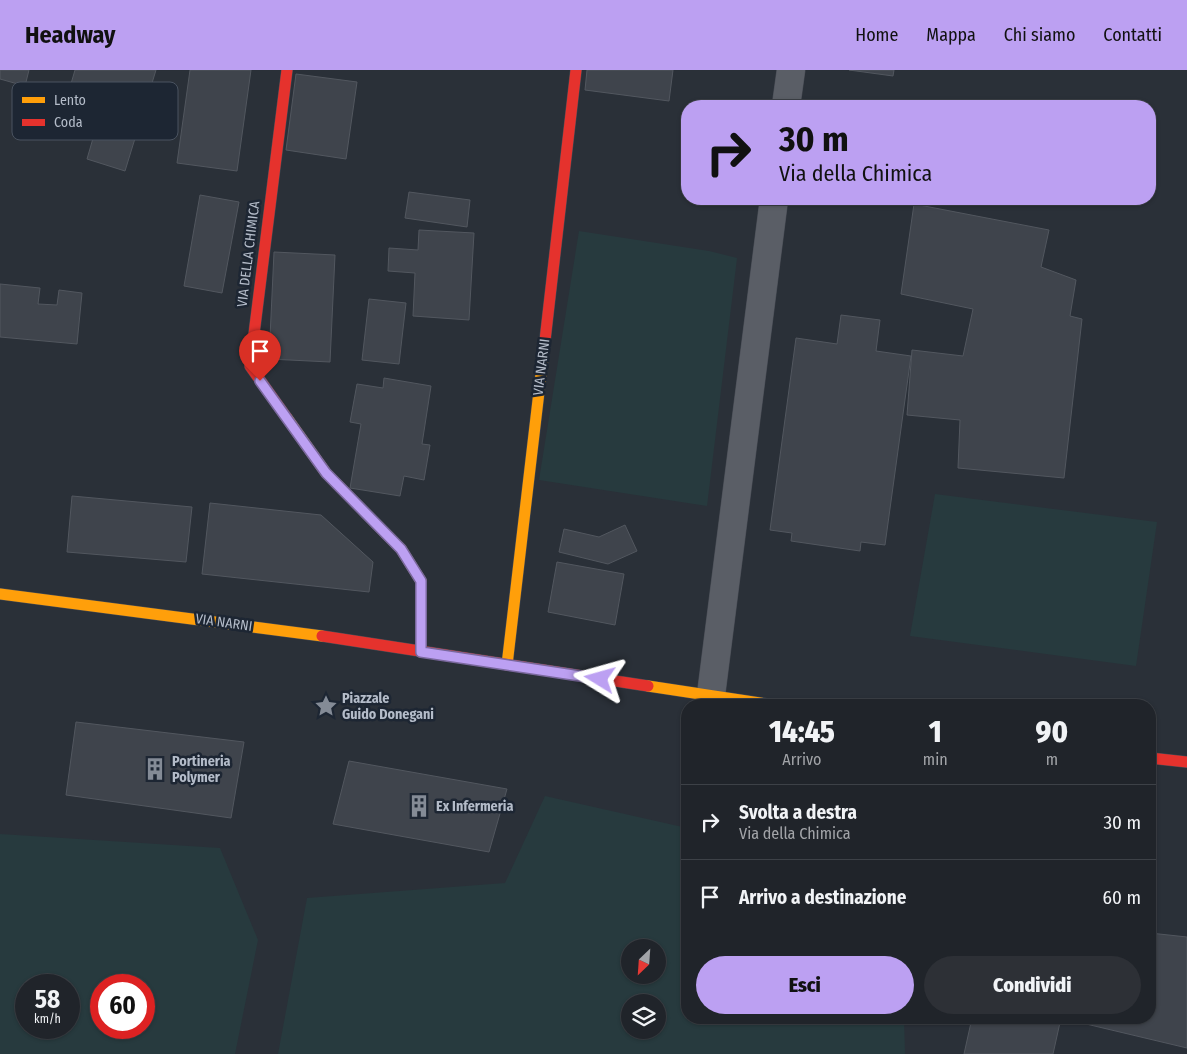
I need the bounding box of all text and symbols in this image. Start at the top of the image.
text: Headway [25,21,116,49]
text: Home [855,24,898,46]
text: Mappa [926,24,976,46]
text: Chi siamo [1004,24,1075,46]
text: Contatti [1103,24,1162,46]
legend [12,82,178,140]
text: Lento [54,92,86,109]
text: Coda [54,114,83,131]
text: 30 m [779,118,849,160]
icon: right [696,120,761,185]
text: Via della Chimica [779,160,932,187]
street label: VIA DELLA CHIMICA [234,200,264,308]
pin [239,330,281,381]
icon: arrive [246,337,274,365]
street label: VIA NARNI [530,338,553,396]
street label: VIA NARNI [194,610,253,635]
position arrow [573,652,625,704]
place label: Piazzale Guido Donegani [342,690,434,723]
place icon: Piazzale Guido Donegani [313,693,339,719]
text: 14:45 [769,714,835,750]
text: 1 [929,714,942,750]
text: 90 [1036,714,1068,750]
text: Arrivo [782,750,821,769]
text: min [923,750,948,769]
text: m [1046,750,1058,769]
place label: Portineria Polymer [172,753,231,786]
building icon: Portineria Polymer [142,756,168,782]
building icon: Ex Infermeria [406,793,432,819]
place label: Ex Infermeria [436,798,513,815]
text: Svolta a destra [739,801,857,824]
icon: right [696,808,724,836]
text: 30 m [1103,811,1141,834]
text: Via della Chimica [739,824,851,843]
icon: arrive [696,883,724,911]
text: Arrivo a destinazione [739,886,906,909]
text: 60 m [1103,886,1141,909]
north arrow [621,939,666,984]
map controls [621,939,666,1039]
button: Esci [696,956,914,1014]
button: Condividi [924,956,1141,1014]
speed limit sign: 60 [90,974,155,1039]
text: 58 [35,985,60,1015]
button: layers [621,994,666,1039]
text: km/h [34,1012,61,1026]

